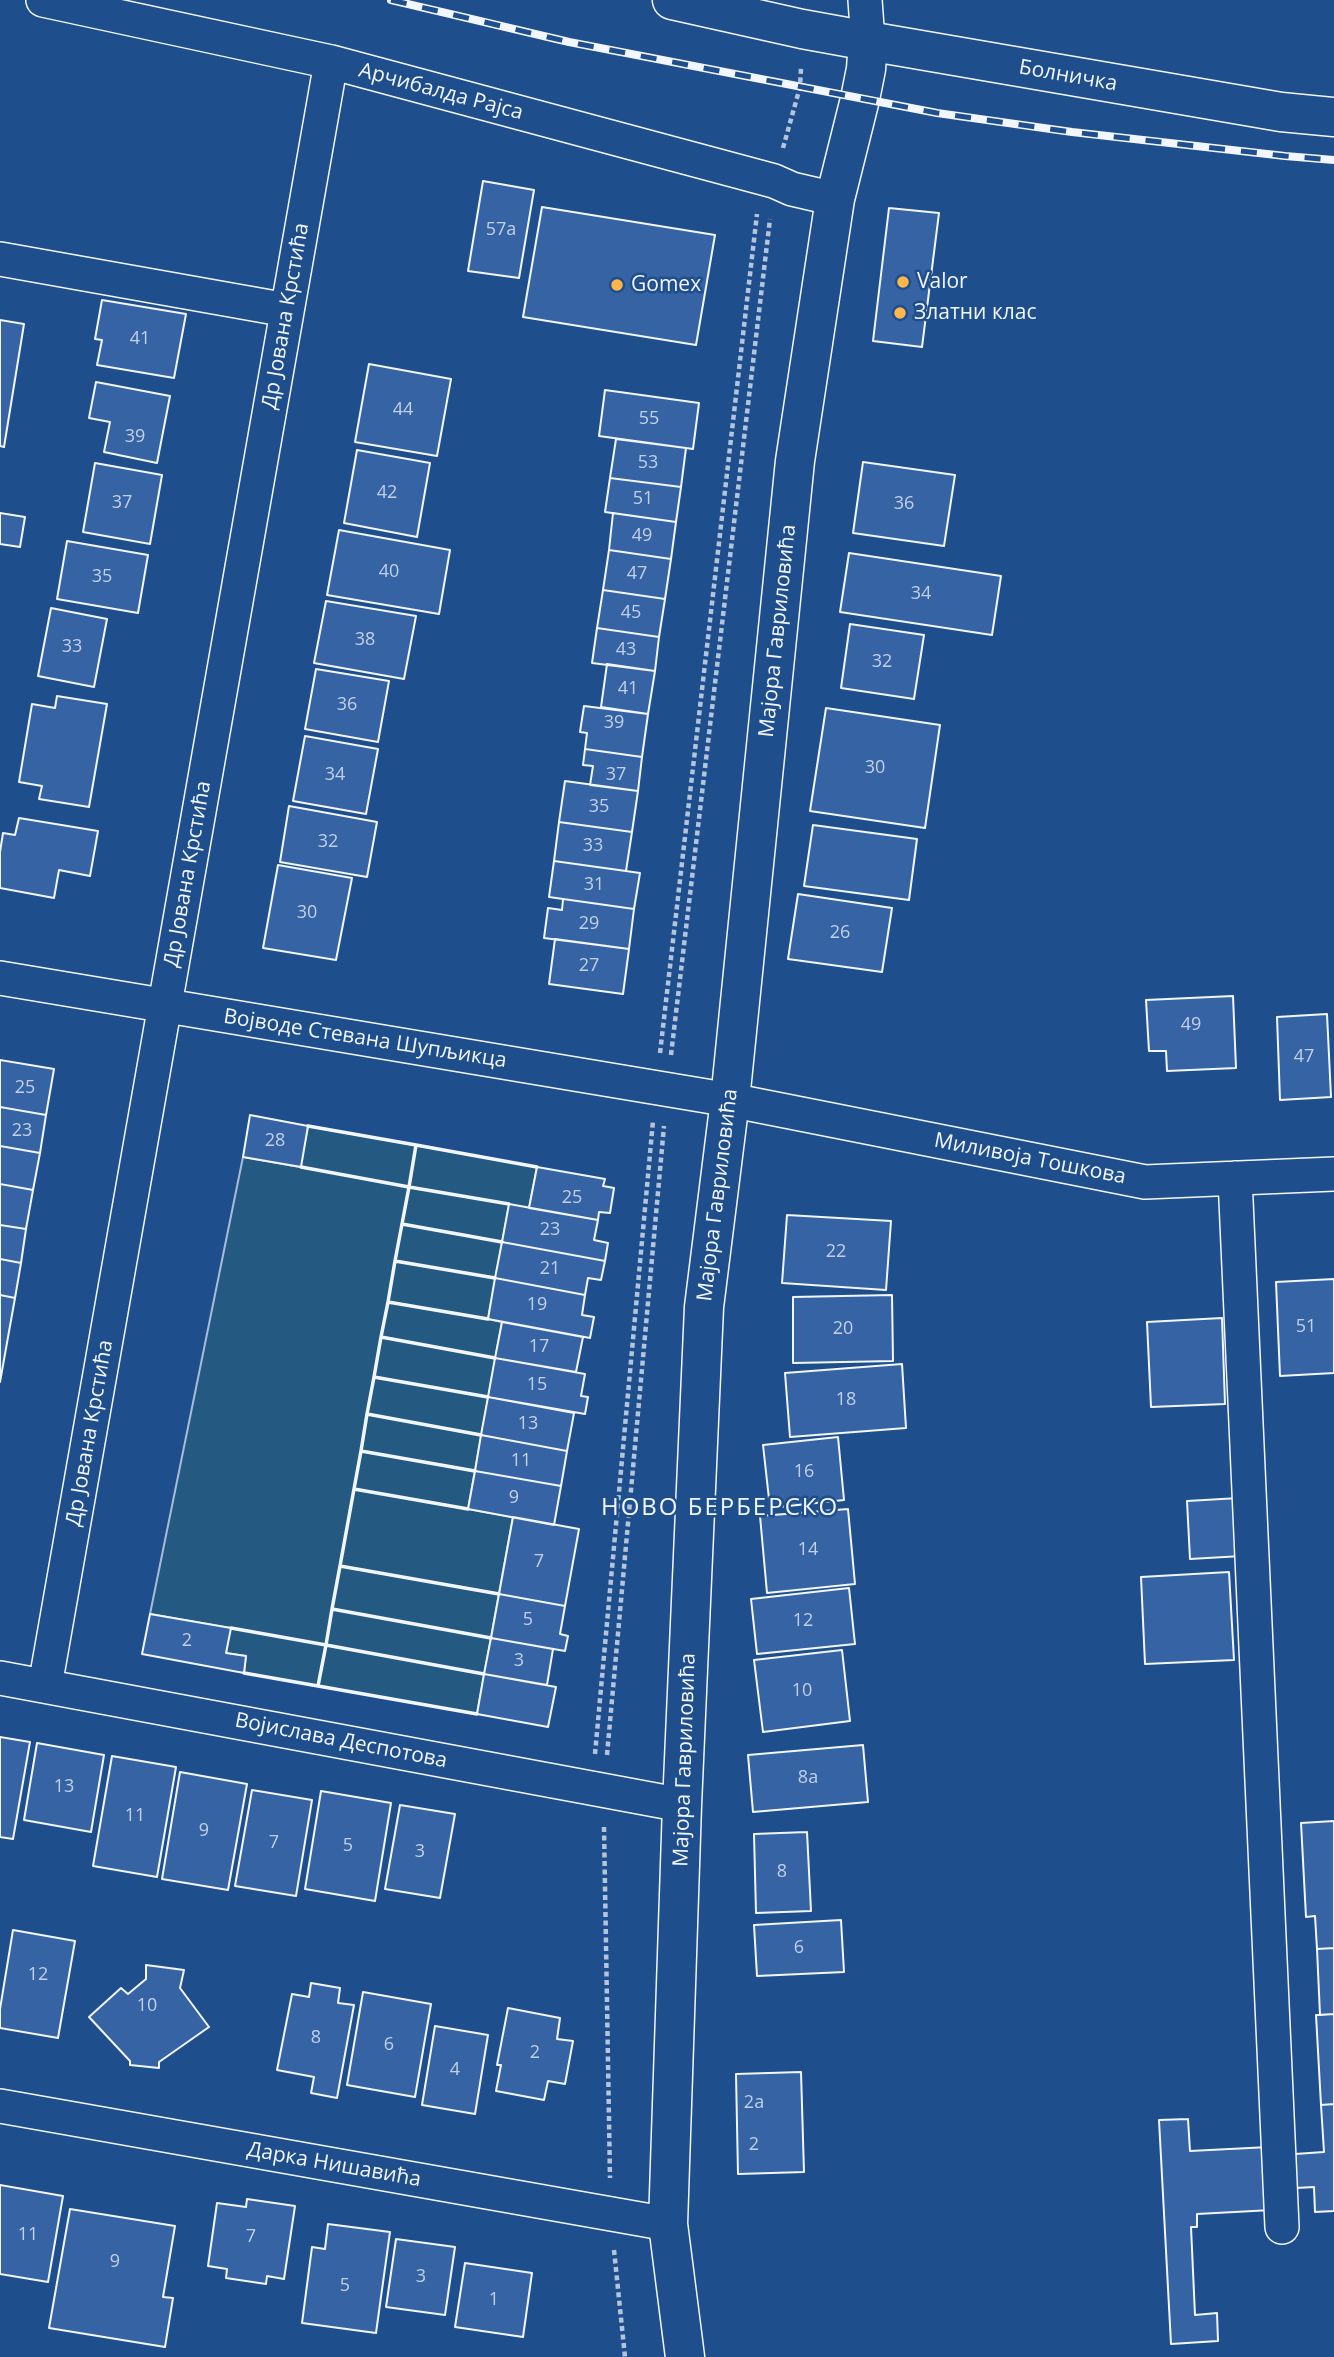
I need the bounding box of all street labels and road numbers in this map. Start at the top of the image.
street label: Болничка [1017,55,1119,97]
street label: Арчибалда Рајса [356,58,526,126]
street label: Др Јована Крстића [257,221,315,411]
street label: Мајора Гавриловића [754,523,802,739]
street label: Др Јована Крстића [159,779,217,969]
street label: Војводе Стевана Шупљикца [222,1004,508,1074]
street label: Мајора Гавриловића [692,1087,744,1303]
street label: Миливоја Тошкова [932,1128,1128,1190]
street label: Др Јована Крстића [61,1338,119,1528]
street label: Мајора Гавриловића [669,1653,701,1867]
street label: Војислава Деспотова [233,1708,449,1774]
street label: Дарка Нишавића [245,2137,423,2193]

